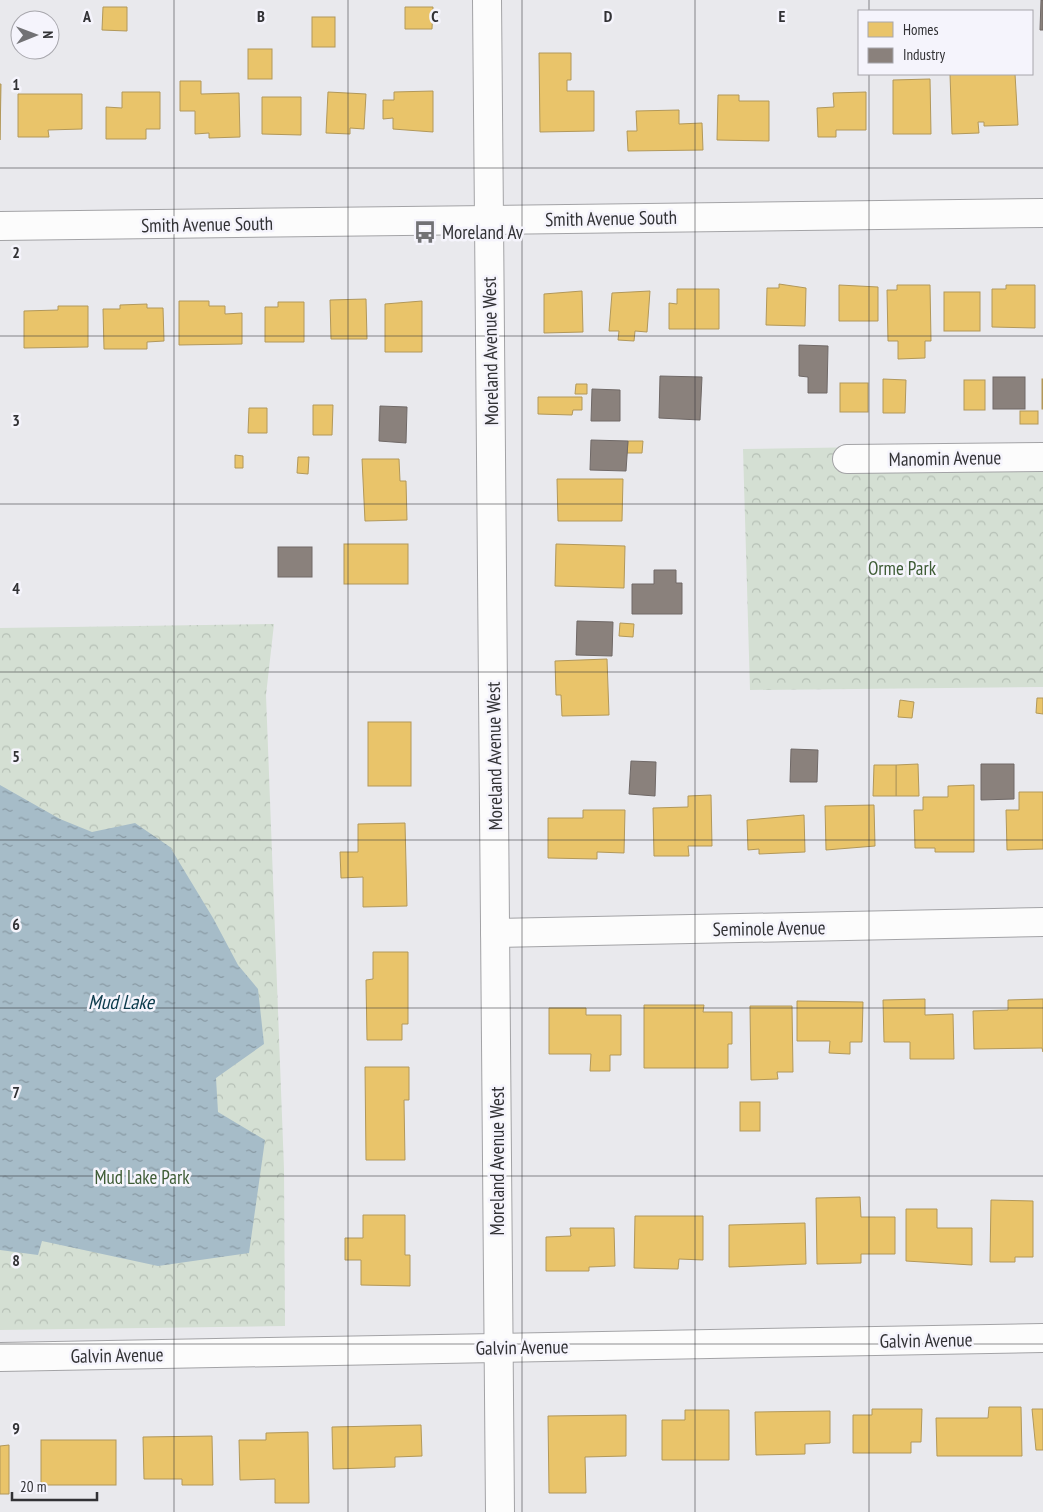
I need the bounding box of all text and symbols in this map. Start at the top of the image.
text: A [82,6,92,26]
text: B [257,6,265,26]
text: C [431,6,439,26]
text: D [604,6,613,26]
text: E [779,6,786,26]
north arrow [10,10,60,60]
legend [858,10,1033,75]
text: Homes [903,20,939,39]
text: N [39,31,57,39]
text: Industry [903,45,945,64]
text: 1 [12,74,20,94]
street label: Smith Avenue South [545,205,677,231]
street label: Smith Avenue South [141,211,273,237]
bus stop icon: Moreland Av [412,219,438,245]
place label: Moreland Av [442,220,524,244]
text: 2 [12,242,20,262]
street label: Moreland Avenue West [477,276,503,426]
text: 3 [12,410,20,430]
street label: Manomin Avenue [888,445,1002,471]
park label: Orme Park [868,556,937,580]
text: 4 [12,578,20,598]
street label: Moreland Avenue West [481,681,507,831]
text: 5 [12,746,20,766]
text: 6 [12,914,20,934]
street label: Seminole Avenue [712,915,826,941]
water label: Mud Lake [88,989,156,1015]
text: 7 [12,1082,20,1102]
street label: Moreland Avenue West [485,1086,509,1235]
park label: Mud Lake Park [94,1165,190,1189]
text: 8 [12,1250,20,1270]
street label: Galvin Avenue [879,1327,973,1353]
street label: Galvin Avenue [475,1334,569,1360]
street label: Galvin Avenue [70,1342,164,1368]
text: 9 [12,1418,20,1438]
scale bar [12,1470,98,1502]
text: 20 m [20,1477,46,1496]

